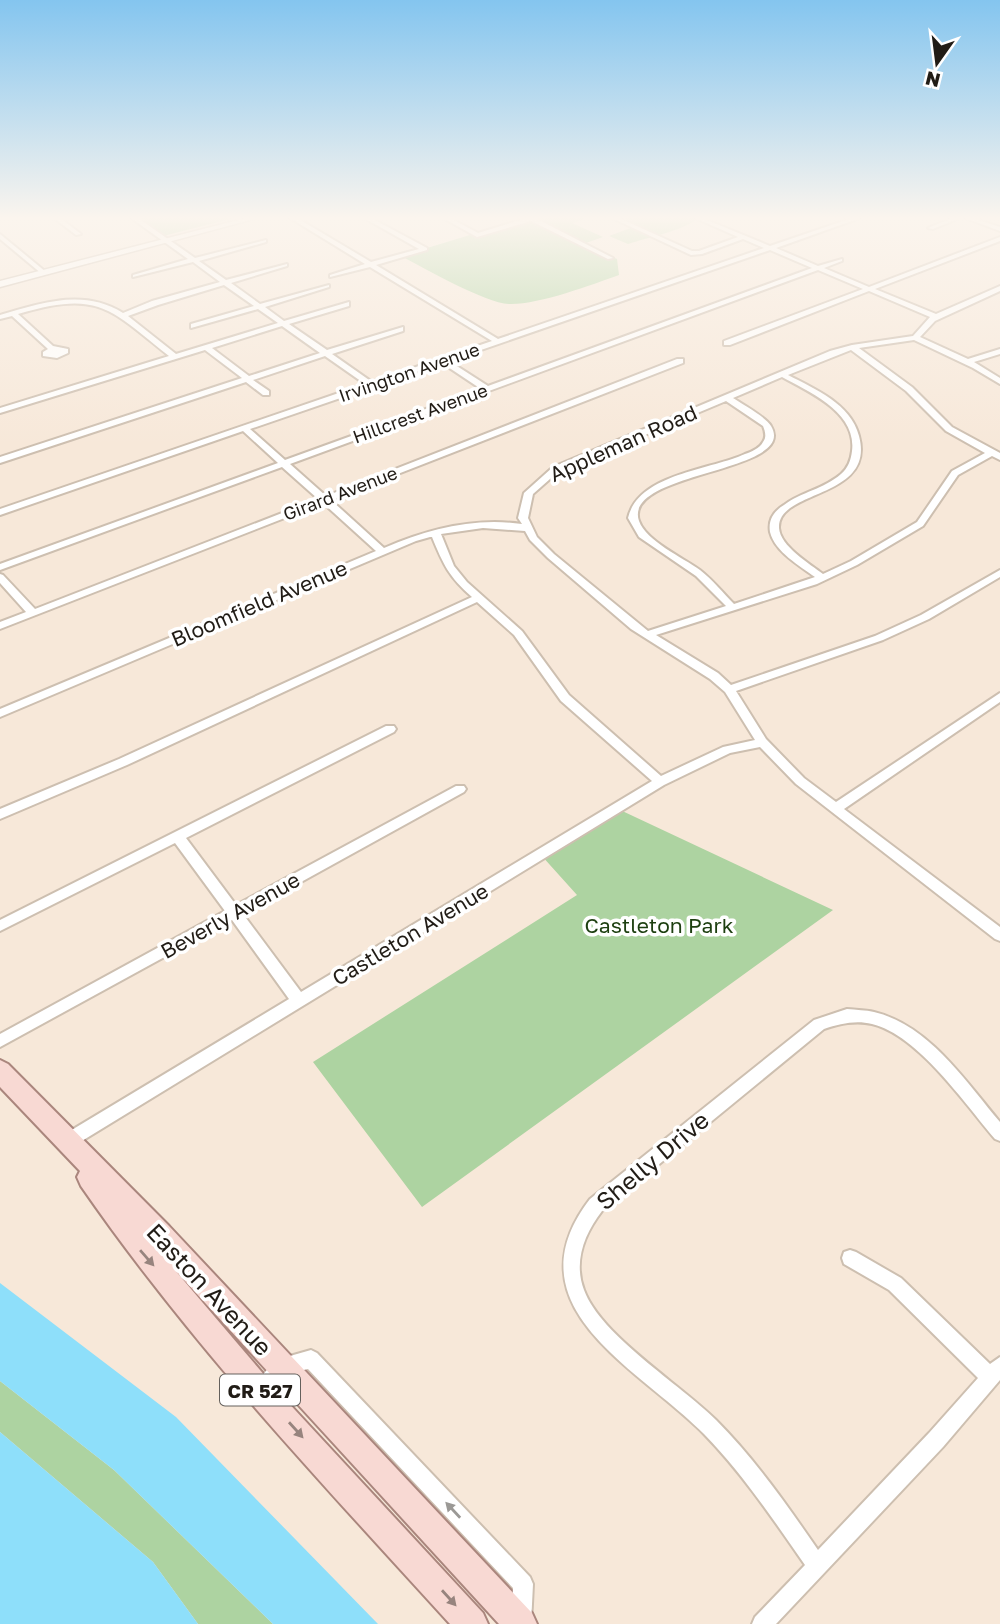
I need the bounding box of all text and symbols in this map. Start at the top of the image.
north arrow [902,28,972,98]
text: N [923,67,943,93]
street label: Irvington Avenue [336,338,482,406]
street label: Hillcrest Avenue [350,378,490,448]
street label: Appleman Road [545,399,701,487]
street label: Girard Avenue [280,461,400,525]
street label: Bloomfield Avenue [167,554,351,652]
street label: Beverly Avenue [156,866,304,964]
street label: Castleton Avenue [327,877,493,991]
park label: Castleton Park [585,912,734,938]
street label: Shelly Drive [590,1105,714,1215]
street label: Easton Avenue [141,1217,279,1361]
one-way arrow [139,1250,154,1267]
road number: CR 527 [220,1374,300,1406]
one-way arrow [288,1421,304,1439]
one-way arrow [445,1501,461,1519]
one-way arrow [441,1590,456,1607]

